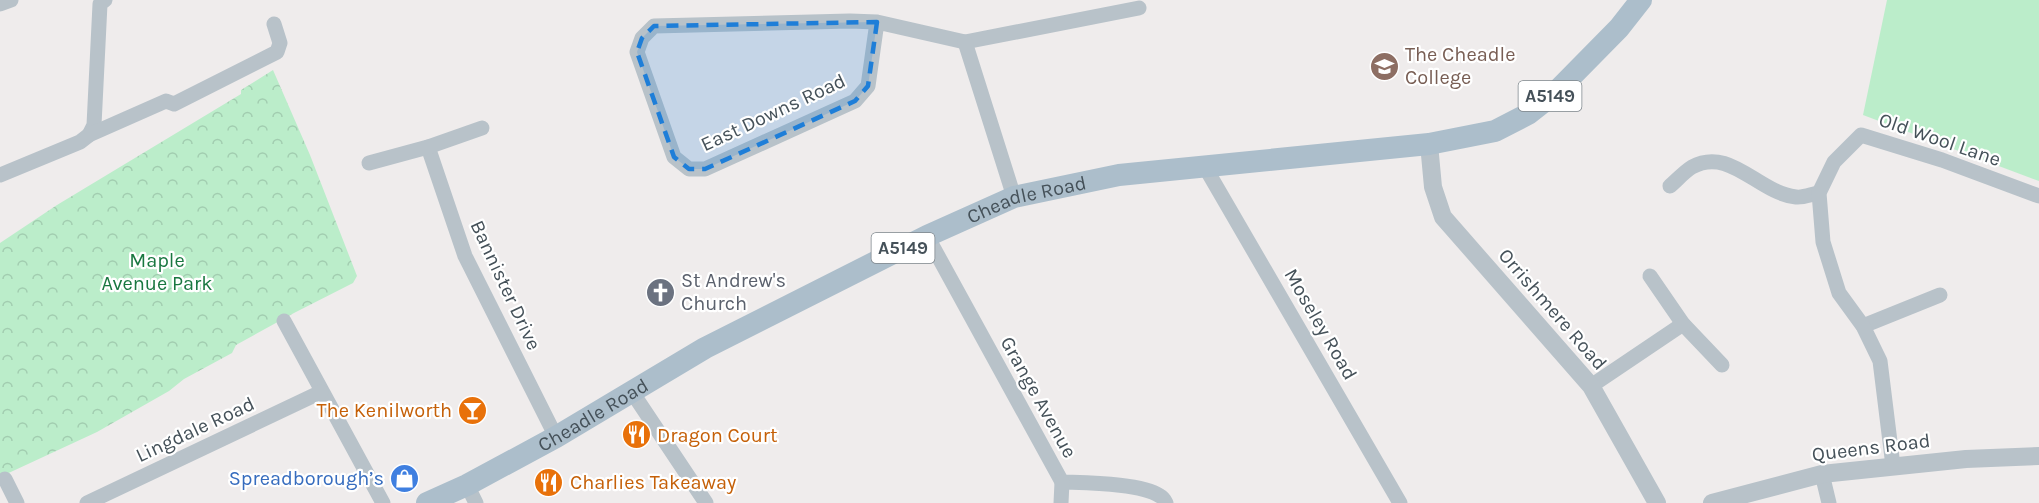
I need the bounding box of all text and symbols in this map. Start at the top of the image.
place label: The Cheadle College [1405,43,1515,89]
school or university icon: The Cheadle College [1368,50,1400,82]
street label: East Downs Road [697,69,849,156]
road number: A5149 [1518,81,1582,111]
street label: Old Wool Lane [1876,108,2004,171]
street label: Cheadle Road [963,171,1088,229]
street label: Bannister Drive [465,217,546,354]
road number: A5149 [872,233,934,263]
street label: Orrishmere Road [1494,244,1612,375]
park label: Maple Avenue Park [101,249,213,295]
street label: Moseley Road [1279,265,1362,384]
place label: St Andrew's Church [681,269,786,315]
church icon: St Andrew's Church [644,276,676,308]
street label: Grange Avenue [996,332,1081,462]
street label: Cheadle Road [534,374,652,457]
street label: Lingdale Road [132,392,258,467]
bar icon: The Kenilworth [457,394,489,426]
place label: The Kenilworth [317,399,452,422]
restaurant icon: Dragon Court [620,419,652,451]
place label: Dragon Court [657,424,778,447]
street label: Queens Road [1811,429,1932,466]
shop icon: Spreadborough’s [389,462,421,494]
restaurant icon: Charlies Takeaway [533,466,565,498]
place label: Spreadborough’s [229,467,384,490]
place label: Charlies Takeaway [570,471,736,494]

